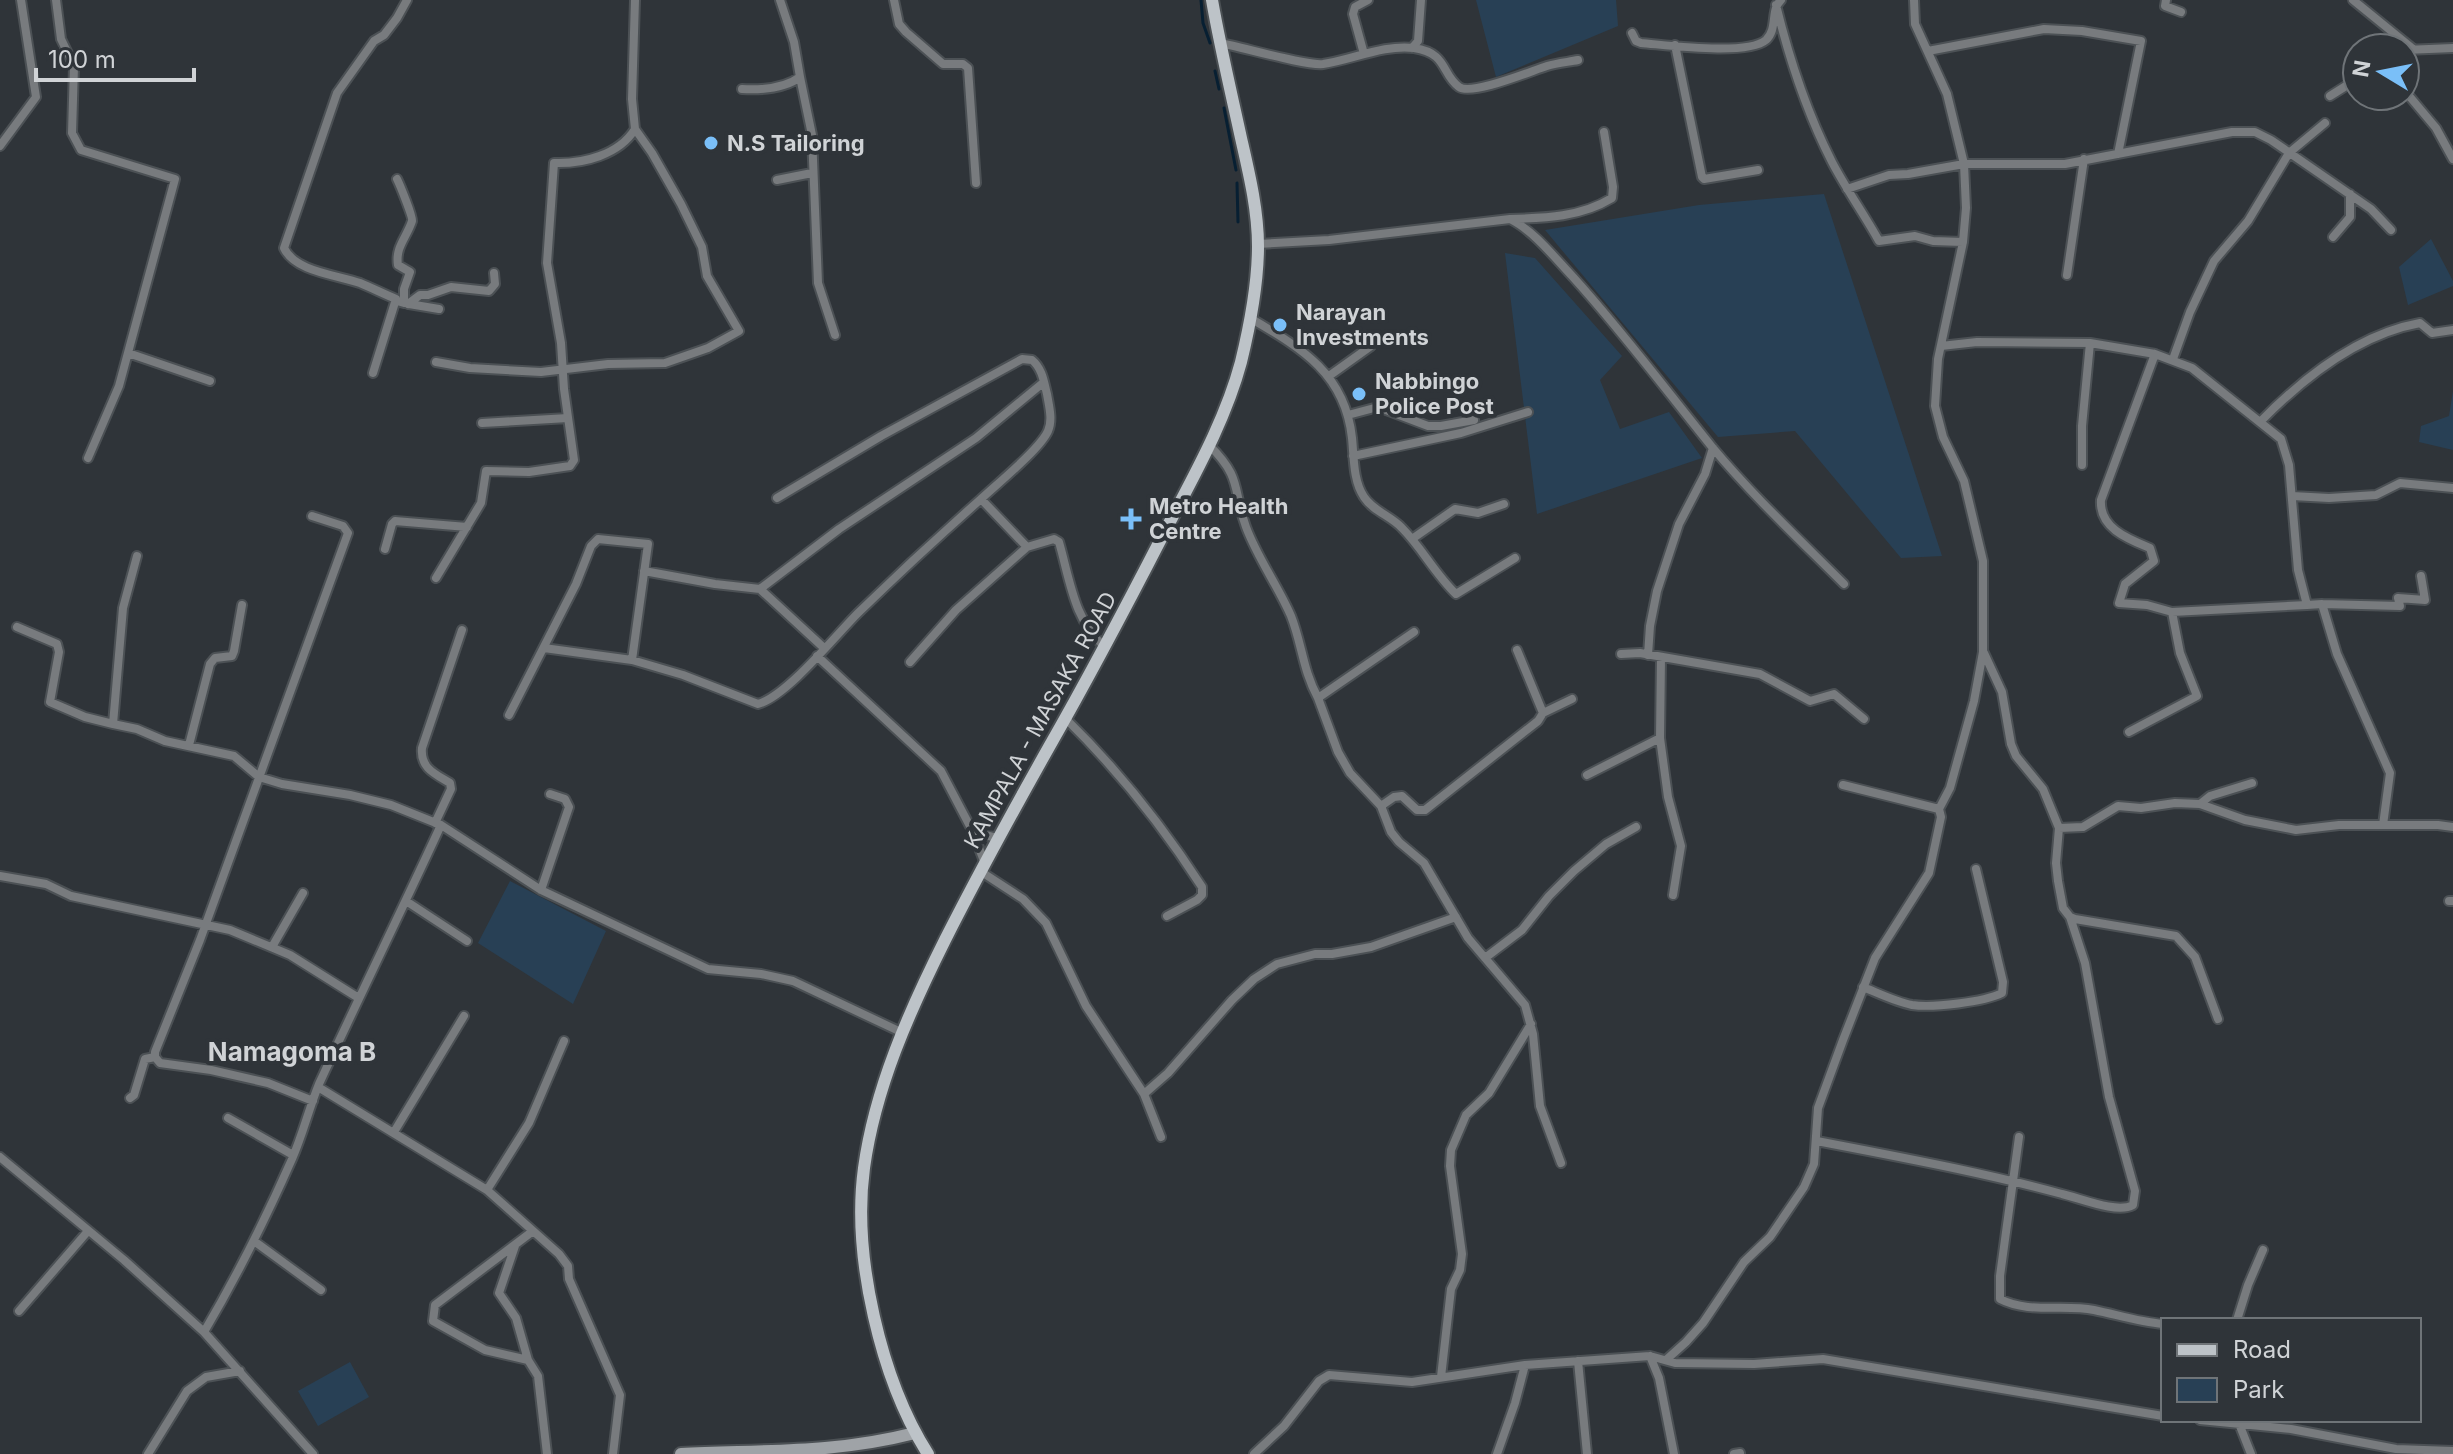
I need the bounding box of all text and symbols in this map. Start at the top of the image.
scale bar [36,32,194,82]
north arrow [2341,32,2421,112]
text: 100 m [48,45,116,74]
text: N [2347,58,2376,79]
place label: N.S Tailoring [727,130,865,156]
marker: N.S Tailoring [702,134,720,152]
place label: Narayan Investments [1296,299,1429,350]
marker: Narayan Investments [1271,316,1289,334]
place label: Nabbingo Police Post [1375,368,1494,419]
marker: Nabbingo Police Post [1350,385,1368,403]
place label: Metro Health Centre [1149,493,1288,544]
marker: Metro Health Centre [1120,508,1142,530]
street label: KAMPALA - MASAKA ROAD [958,587,1122,853]
district label: Namagoma B [208,1036,376,1067]
legend [2161,1318,2421,1422]
text: Road [2233,1335,2291,1364]
text: Park [2233,1375,2284,1404]

